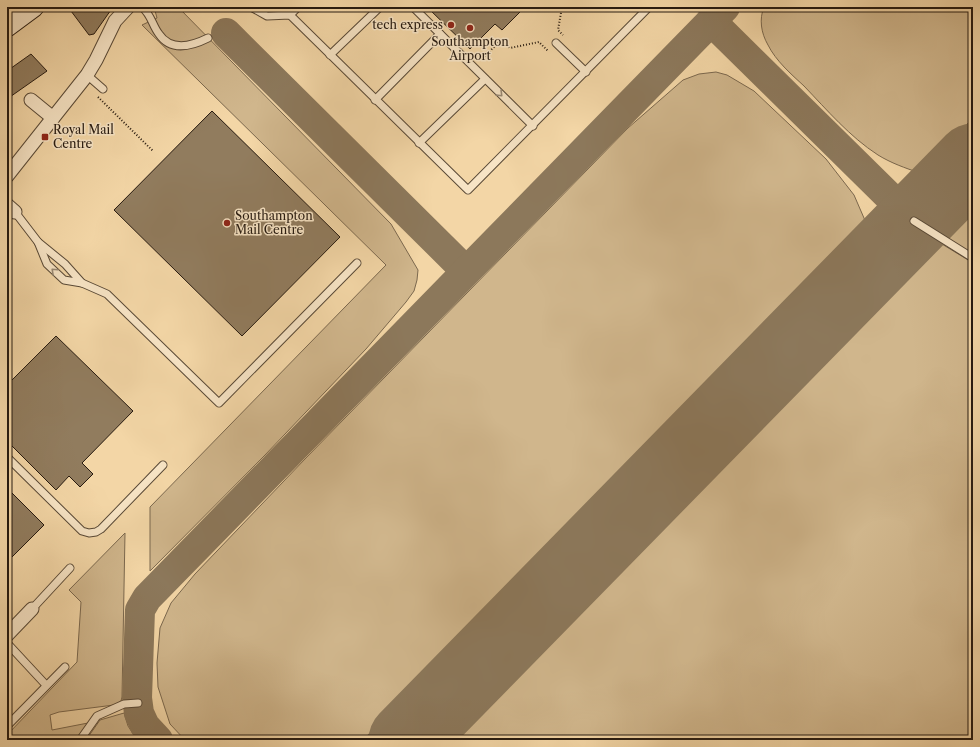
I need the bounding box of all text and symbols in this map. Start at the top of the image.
place label: tech express [372,17,443,32]
marker: tech express [446,20,456,30]
marker: Southampton Airport [465,23,475,33]
place label: Southampton Airport [431,34,509,63]
one-way arrow [495,89,503,97]
place label: Royal Mail Centre [53,122,114,151]
marker: Royal Mail Centre [40,132,50,142]
place label: Southampton Mail Centre [235,208,313,237]
marker: Southampton Mail Centre [222,218,232,228]
one-way arrow [51,268,59,275]

